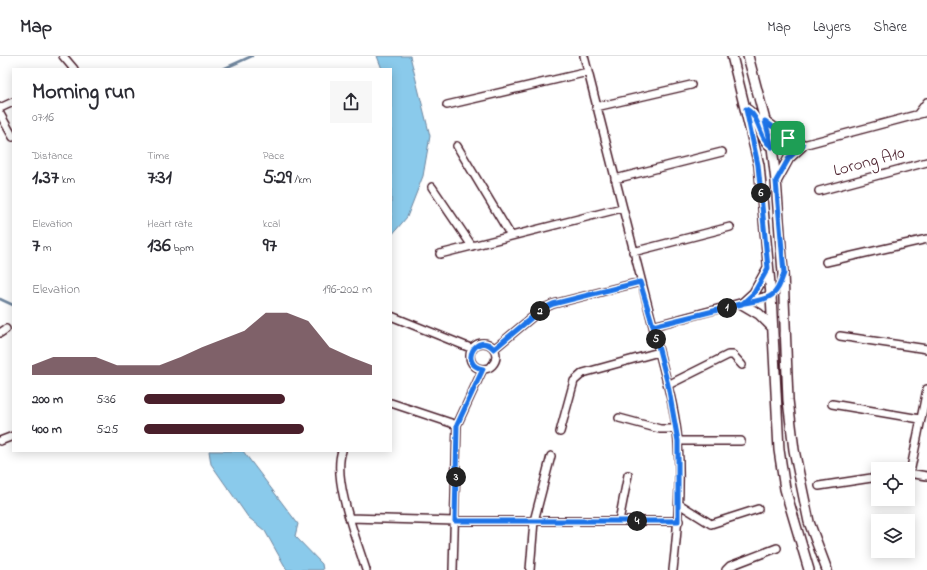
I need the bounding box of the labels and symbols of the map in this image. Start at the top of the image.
pin [771,121,805,155]
street label: Lorong A10 [831,141,908,185]
pin: 6 [751,183,771,203]
pin: 1 [717,298,737,318]
pin: 2 [530,301,550,321]
pin: 5 [646,329,666,349]
pin: 3 [446,467,466,487]
pin: 4 [627,511,647,531]

